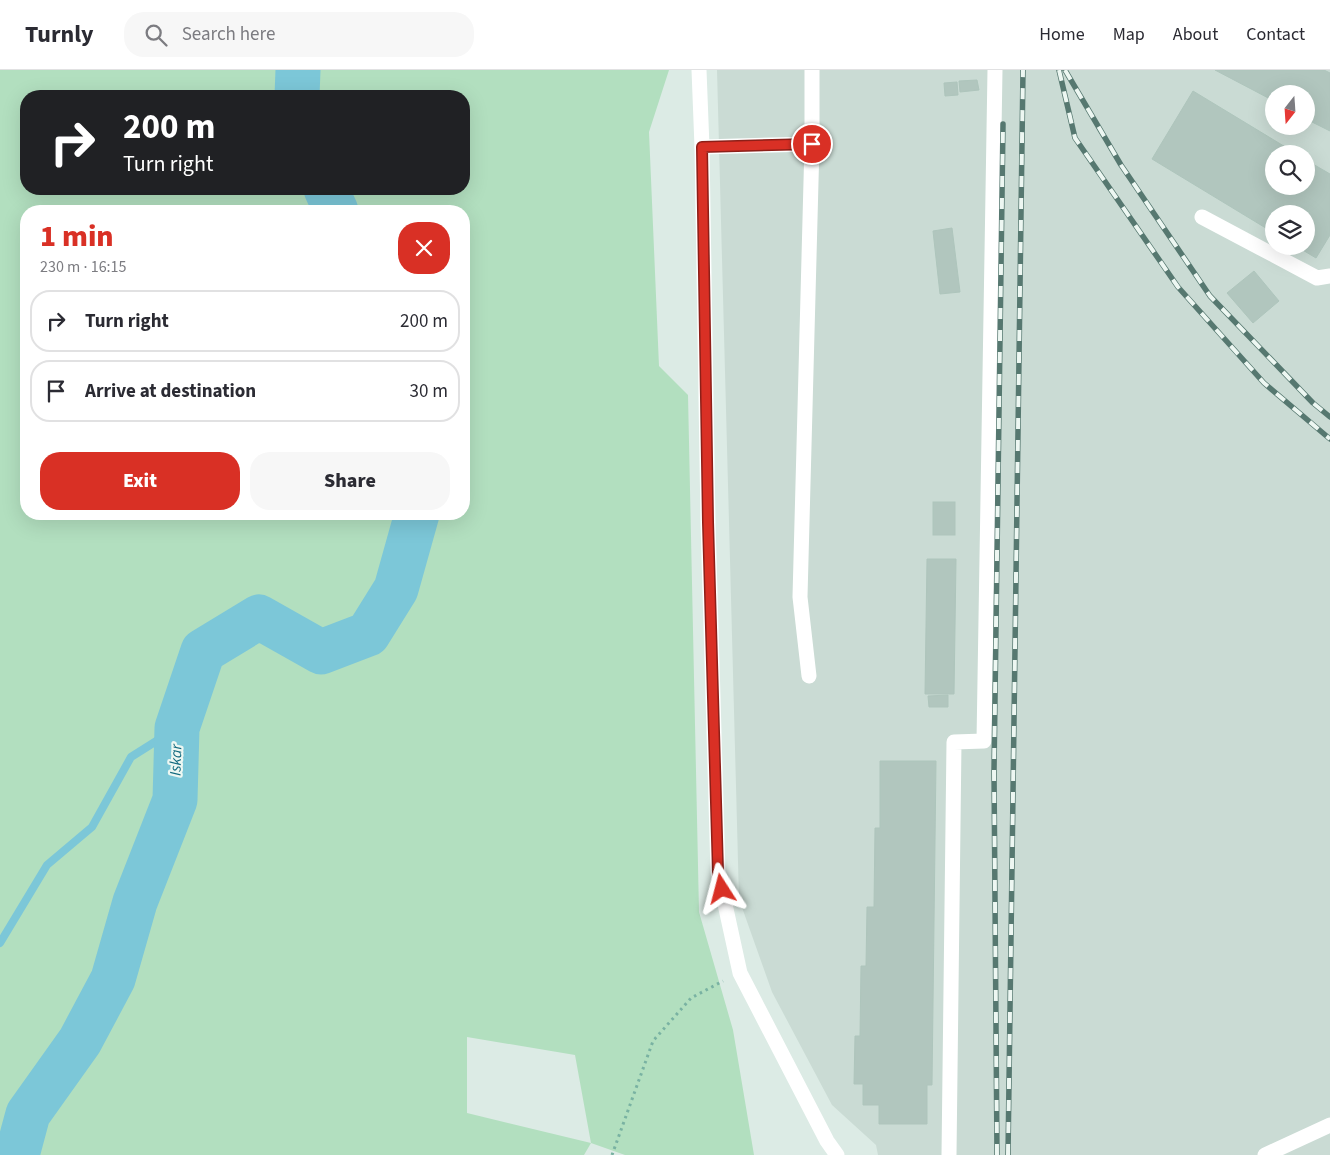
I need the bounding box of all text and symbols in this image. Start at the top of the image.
search box [124,12,474,57]
text: Turnly [25,17,94,52]
icon: search [142,21,170,49]
text: Search here [182,21,275,48]
text: Home [1039,22,1085,47]
text: Map [1113,22,1145,47]
text: About [1173,22,1218,47]
text: Contact [1246,22,1305,47]
north arrow [1265,85,1315,135]
map controls [1265,85,1315,255]
text: 200 m [123,102,215,152]
icon: right [40,110,105,175]
pin [791,123,833,165]
icon: arrive [798,130,826,158]
button: search [1265,145,1315,195]
text: Turn right [123,148,213,180]
button: layers [1265,205,1315,255]
text: 1 min [40,215,114,258]
button: close [398,222,450,274]
text: 230 m · 16:15 [40,256,127,278]
icon: right [42,307,70,335]
text: Turn right [85,308,169,335]
text: 200 m [400,308,448,335]
icon: arrive [42,377,70,405]
text: Arrive at destination [85,378,256,405]
text: 30 m [410,378,448,405]
button: Exit [40,452,240,510]
button: Share [250,452,450,510]
water label: Iskar [164,742,188,776]
position arrow [695,862,747,914]

